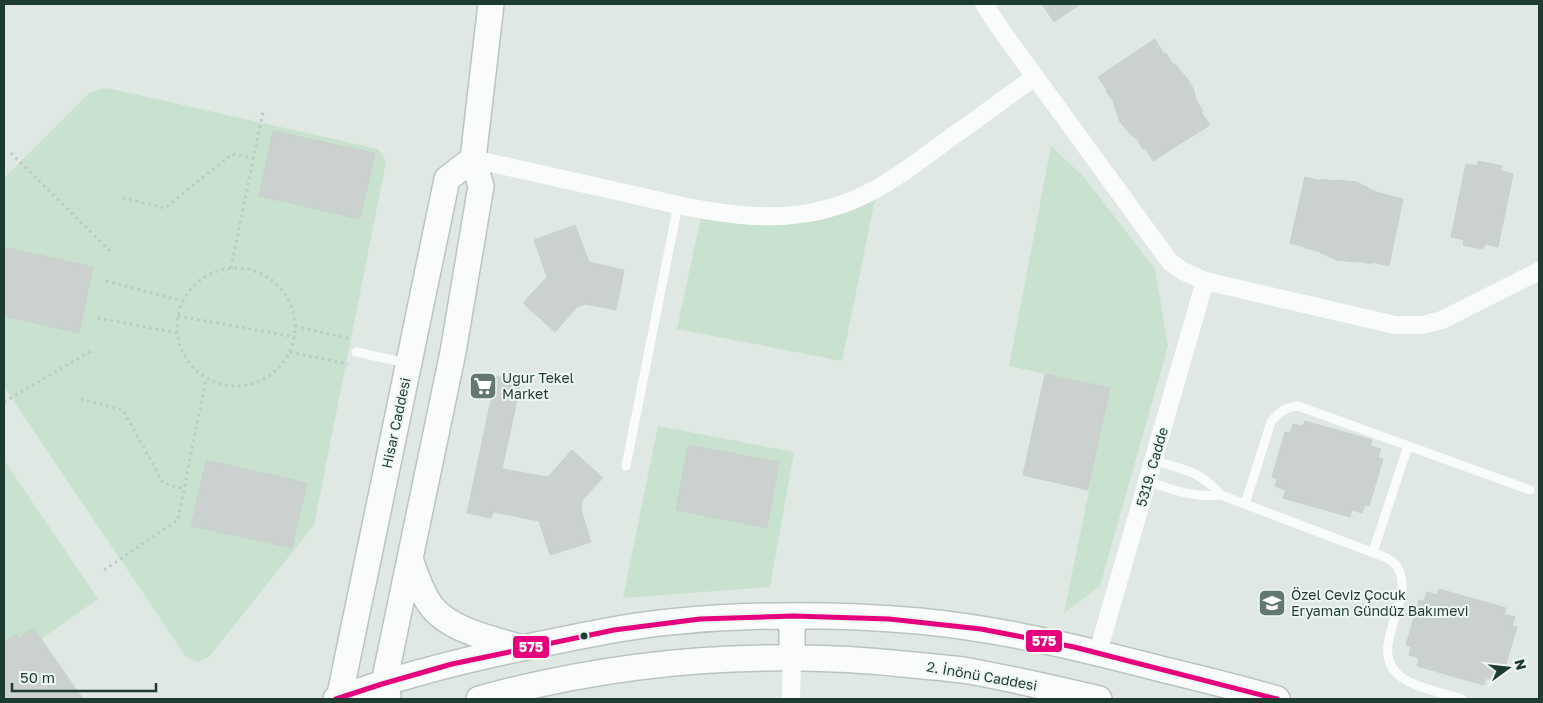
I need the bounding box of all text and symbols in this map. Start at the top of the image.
place label: Uğur Tekel Market [502,369,574,402]
supermarket icon: Uğur Tekel Market [468,371,498,401]
street label: Hisar Caddesi [378,376,413,470]
street label: 5319. Cadde [1132,425,1171,509]
place label: Özel Ceviz Çocuk Eryaman Gündüz Bakımevi [1291,586,1469,619]
school or university icon: Özel Ceviz Çocuk Eryaman Gündüz Bakımevi [1257,588,1287,618]
line badge: 575 [1025,629,1063,653]
unlabelled marker [579,631,589,641]
text: 575 [1032,632,1057,649]
line badge: 575 [512,635,550,659]
text: 575 [519,638,544,655]
north arrow [1483,643,1533,693]
street label: 2. İnönü Caddesi [926,657,1039,694]
text: N [1511,657,1531,672]
scale bar [12,660,156,692]
text: 50 m [20,668,55,686]

